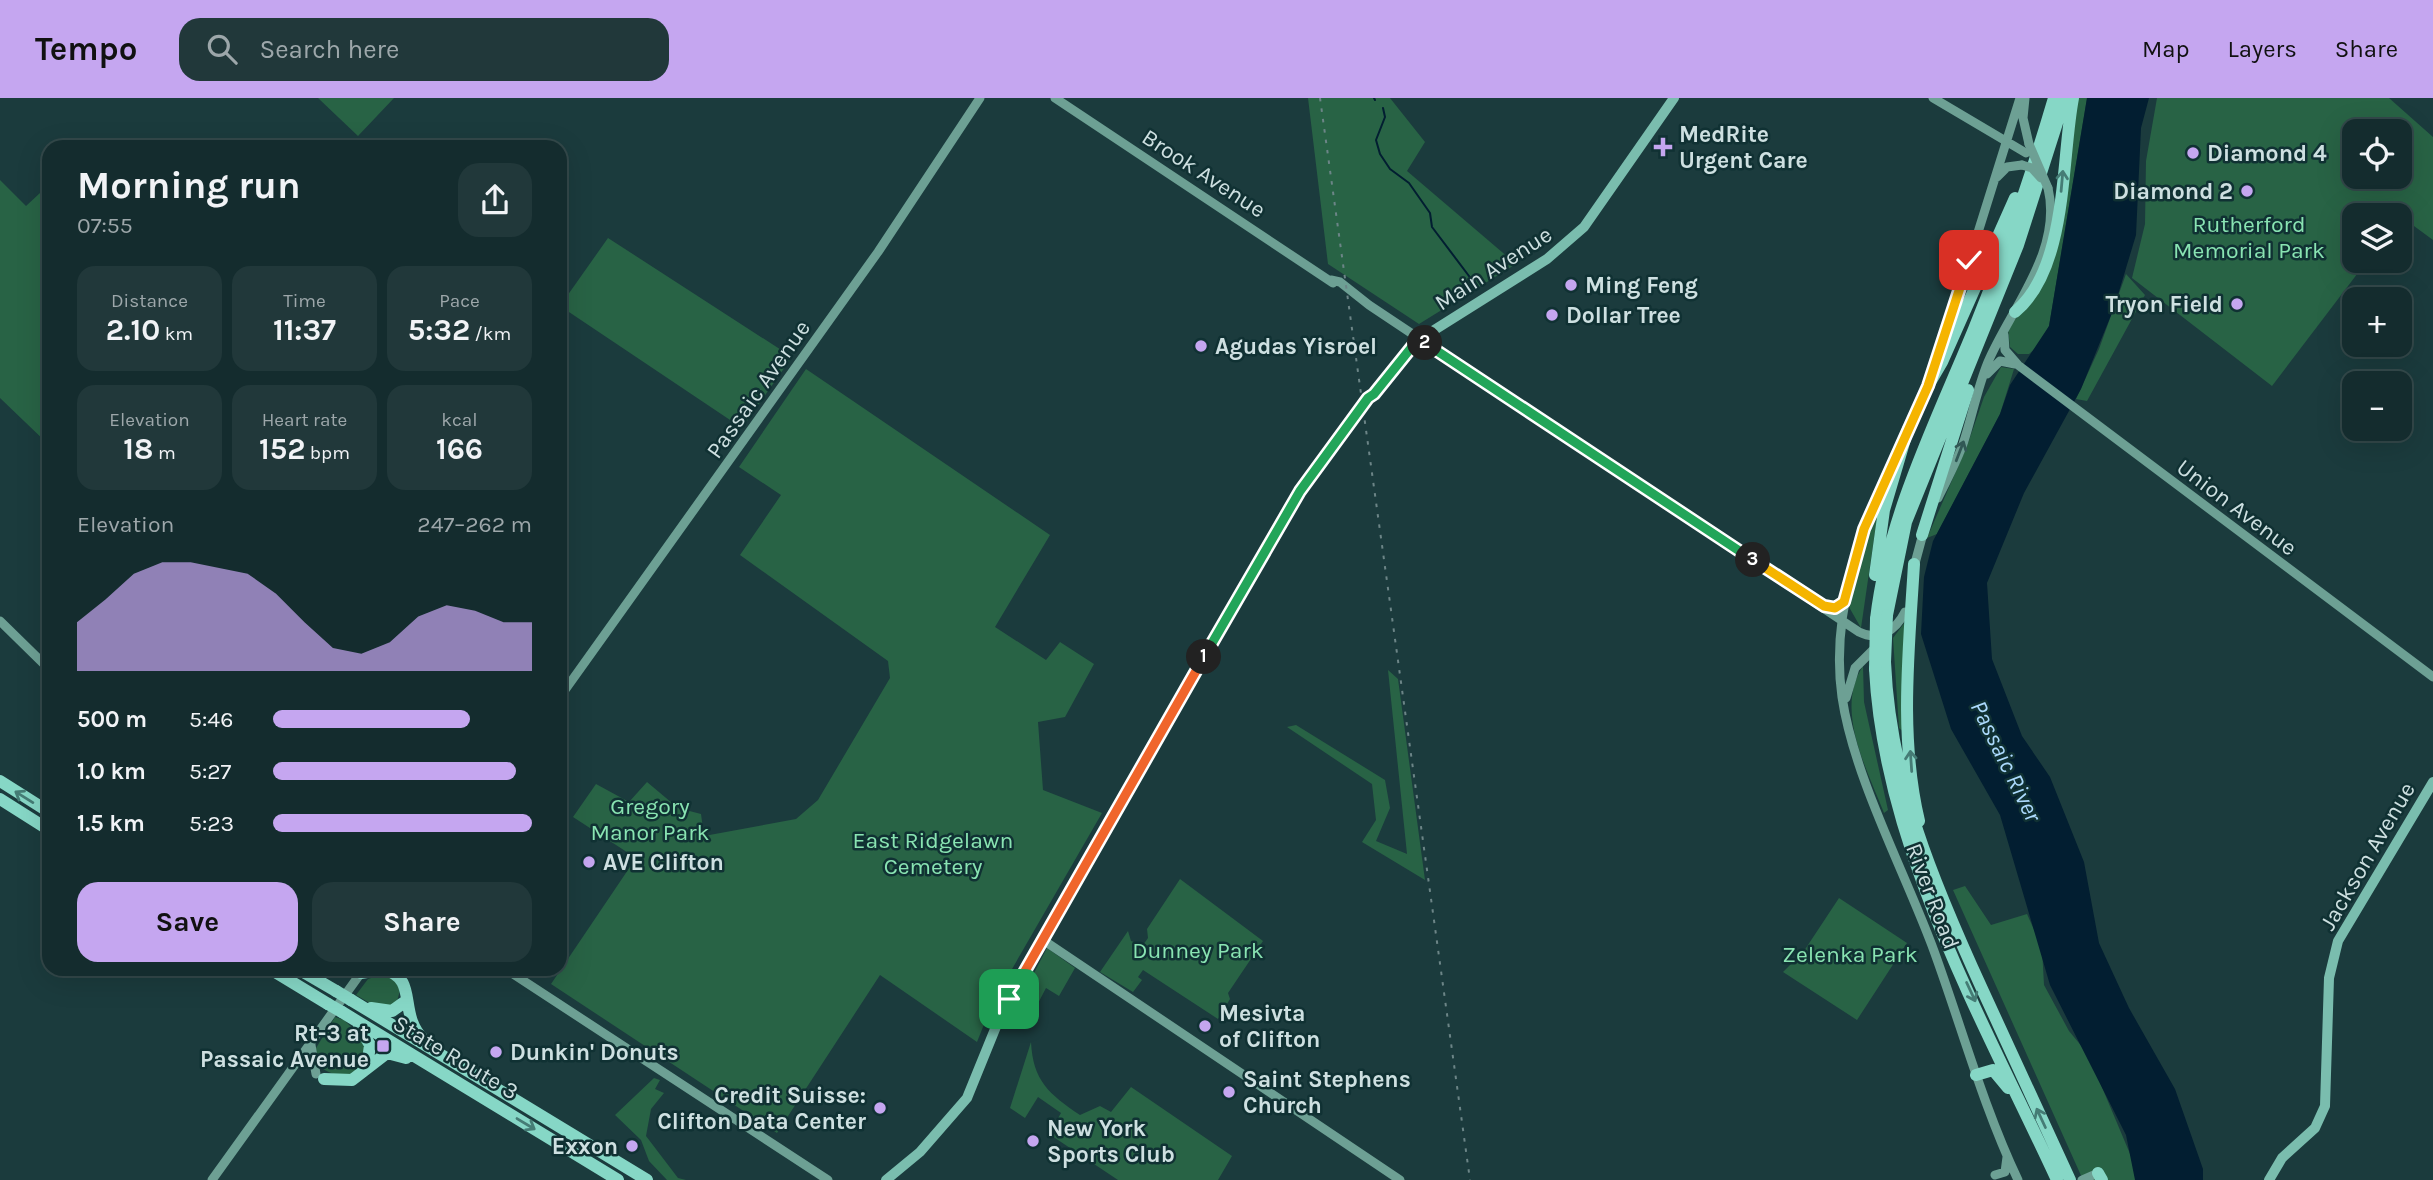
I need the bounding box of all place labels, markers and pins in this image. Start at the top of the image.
place label: MedRite Urgent Care [1679,121,1808,174]
marker: MedRite Urgent Care [1653,137,1673,157]
place label: Diamond 4 [2207,140,2327,167]
marker: Diamond 4 [2185,145,2201,161]
place label: Diamond 2 [2113,178,2233,205]
marker: Diamond 2 [2239,183,2255,199]
pin [1939,230,1999,290]
place label: Ming Feng [1585,272,1698,299]
marker: Ming Feng [1563,277,1579,293]
place label: Tryon Field [2106,291,2223,318]
marker: Tryon Field [2229,296,2245,312]
place label: Dollar Tree [1566,302,1681,329]
marker: Dollar Tree [1544,307,1560,323]
pin: 2 [1408,326,1442,360]
place label: Agudas Yisroel [1215,333,1377,360]
marker: Agudas Yisroel [1193,338,1209,354]
pin: 3 [1736,542,1770,578]
pin: 1 [1186,640,1222,674]
place label: AVE Clifton [603,849,724,876]
marker: AVE Clifton [581,854,597,870]
pin [979,969,1039,1029]
place label: Mesivta of Clifton [1219,1000,1320,1053]
marker: Mesivta of Clifton [1197,1018,1213,1034]
place label: Rt-3 at Passaic Avenue [200,1020,369,1073]
marker: Rt-3 at Passaic Avenue [375,1038,391,1054]
place label: Dunkin' Donuts [510,1039,679,1066]
marker: Dunkin' Donuts [488,1044,504,1060]
place label: Saint Stephens Church [1243,1066,1411,1119]
place label: Credit Suisse: Clifton Data Center [657,1082,866,1135]
marker: Saint Stephens Church [1221,1084,1237,1100]
marker: Credit Suisse: Clifton Data Center [872,1100,888,1116]
place label: New York Sports Club [1047,1115,1175,1168]
place label: Exxon [552,1133,618,1160]
marker: New York Sports Club [1025,1133,1041,1149]
marker: Exxon [624,1138,640,1154]

